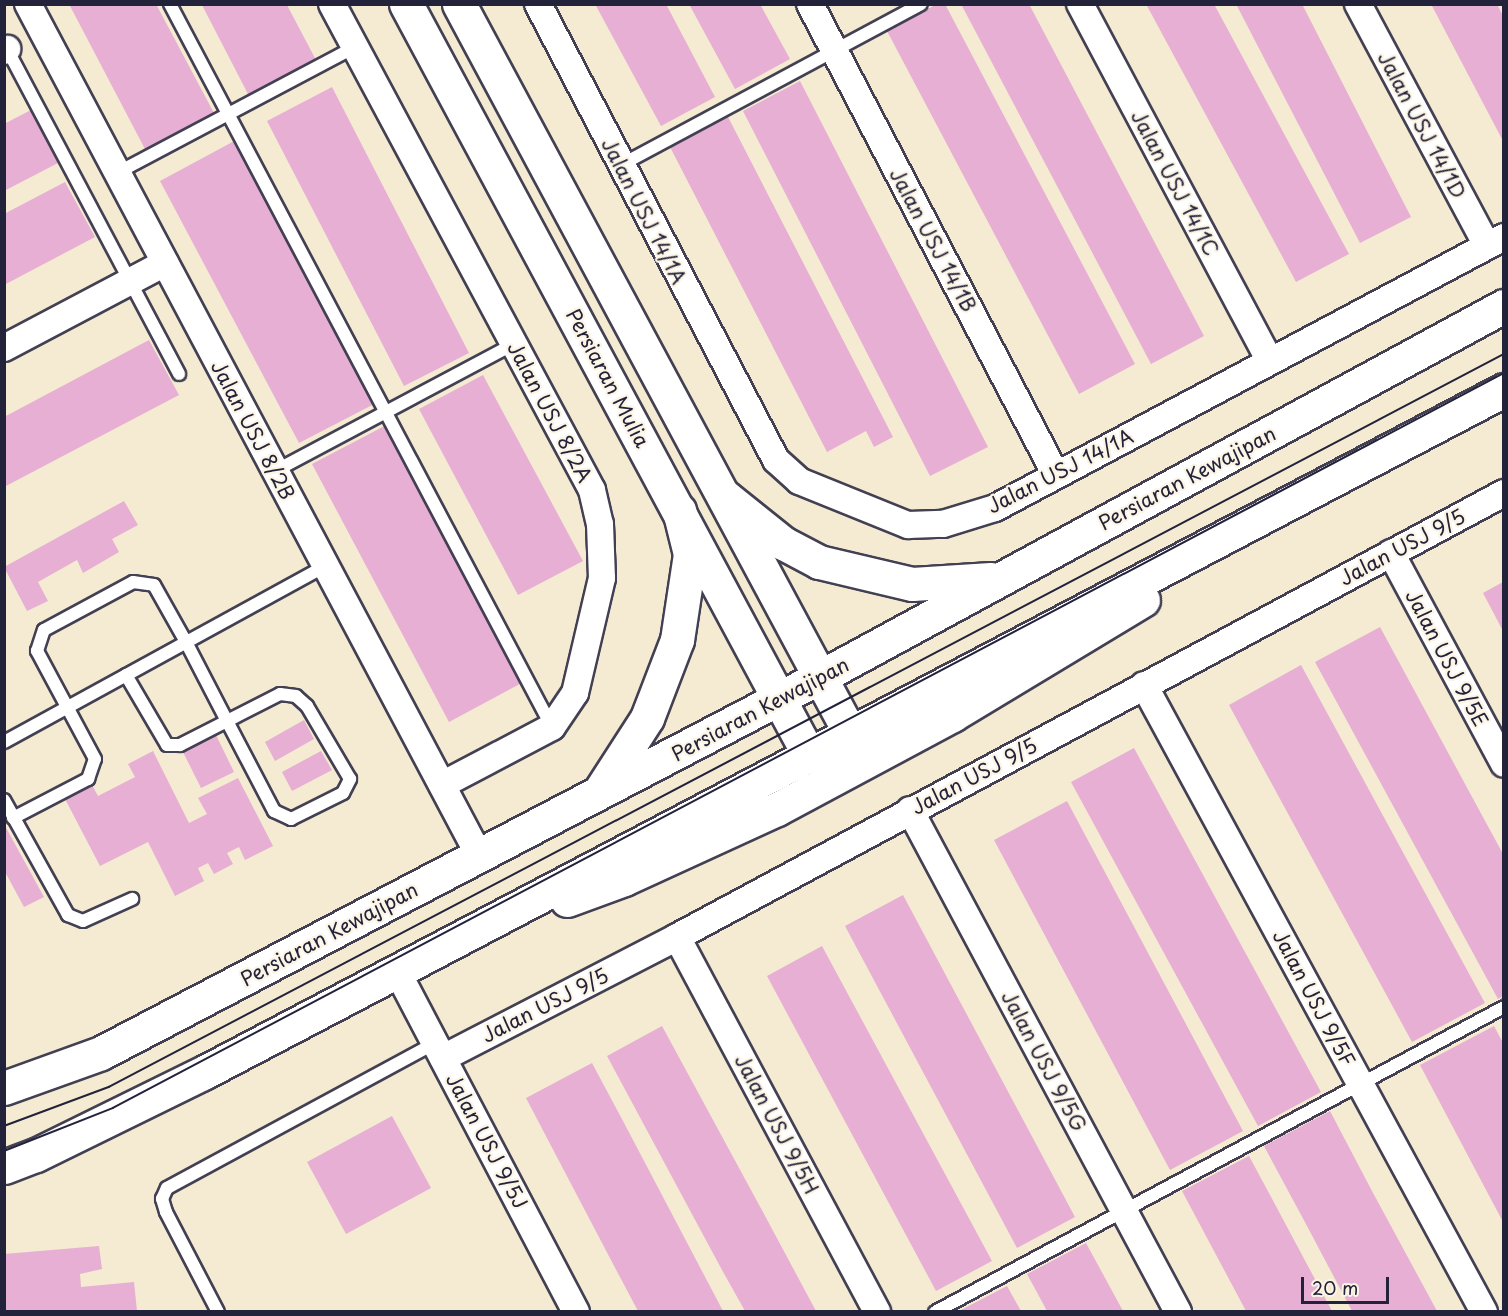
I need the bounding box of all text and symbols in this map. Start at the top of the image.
street label: Jalan USJ 14/1D [1373,47,1471,203]
street label: Jalan USJ 14/1C [1126,106,1224,260]
street label: Jalan USJ 14/1A [597,134,691,288]
street label: Jalan USJ 14/1B [885,164,981,316]
street label: Persiaran Mulia [561,305,655,451]
street label: Jalan USJ 8/2A [503,337,597,487]
street label: Jalan USJ 8/2B [206,356,300,504]
street label: Persiaran Kewajipan [1095,421,1279,535]
street label: Jalan USJ 14/1A [983,424,1137,518]
street label: Jalan USJ 9/5 [1335,504,1469,590]
street label: Jalan USJ 9/5E [1401,585,1493,731]
street label: Persiaran Kewajipan [668,652,852,766]
street label: Jalan USJ 9/5 [907,733,1041,819]
street label: Persiaran Kewajipan [237,877,421,991]
street label: Jalan USJ 9/5F [1268,925,1360,1071]
street label: Jalan USJ 9/5 [477,963,613,1047]
street label: Jalan USJ 9/5G [997,986,1091,1136]
street label: Jalan USJ 9/5H [730,1050,824,1198]
street label: Jalan USJ 9/5J [441,1069,533,1213]
scale bar [1304,1265,1392,1303]
text: 20 m [1312,1274,1358,1301]

